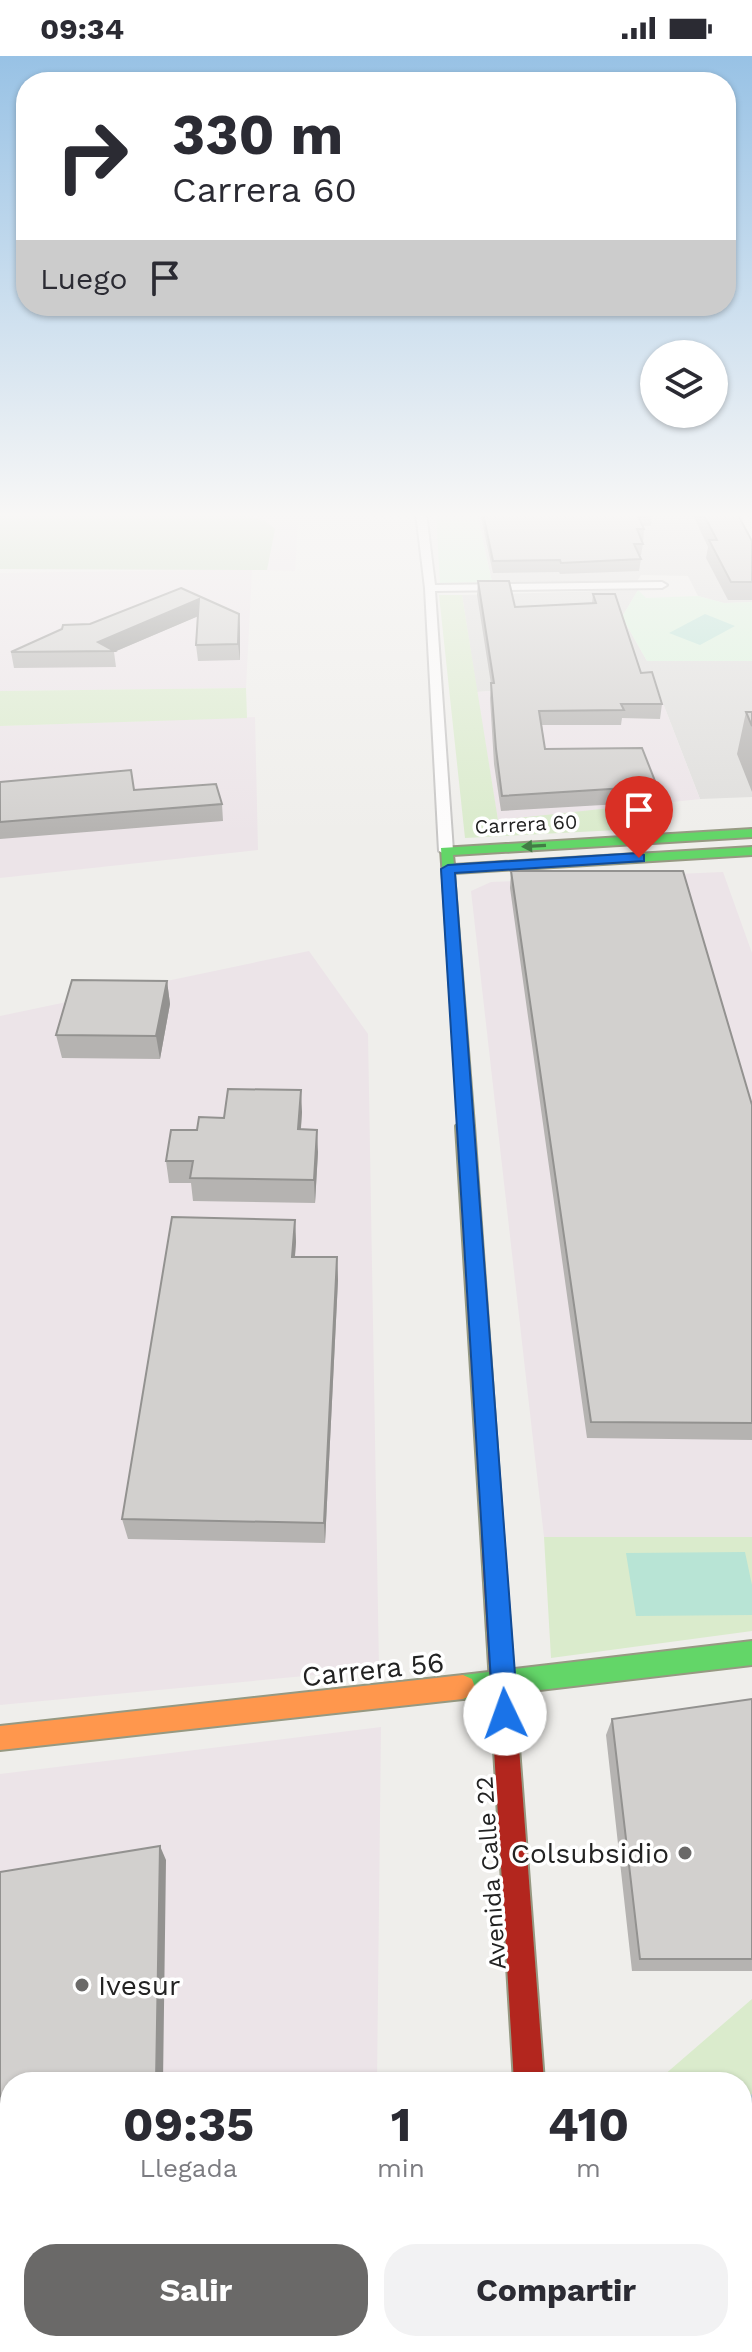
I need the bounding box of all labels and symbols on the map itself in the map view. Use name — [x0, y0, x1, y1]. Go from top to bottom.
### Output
pin — [605, 776, 673, 858]
street label: Carrera 60 — [474, 809, 578, 839]
one-way arrow — [521, 840, 546, 853]
street label: Carrera 56 — [300, 1646, 446, 1693]
position arrow — [463, 1672, 547, 1756]
street label: Avenida Calle 22 — [470, 1775, 512, 1971]
place label: Colsubsidio — [511, 1837, 669, 1870]
marker: Colsubsidio — [676, 1844, 694, 1862]
place label: Ivesur — [98, 1969, 180, 2002]
marker: Ivesur — [73, 1976, 91, 1994]

